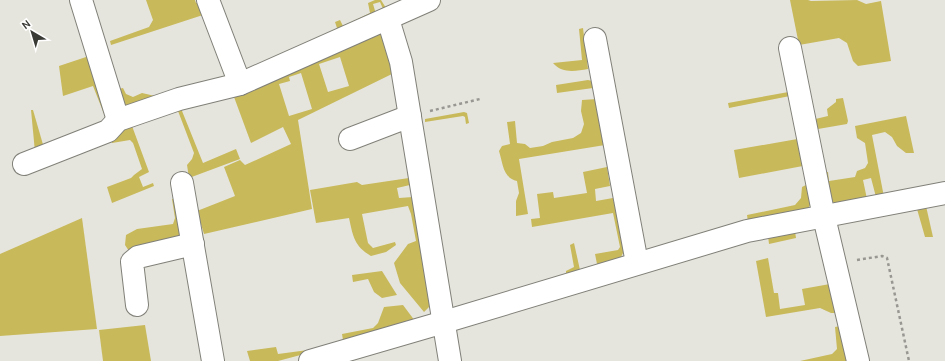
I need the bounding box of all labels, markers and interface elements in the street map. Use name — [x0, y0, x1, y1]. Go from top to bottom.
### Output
north arrow — [12, 12, 52, 52]
text: N — [19, 17, 33, 32]

